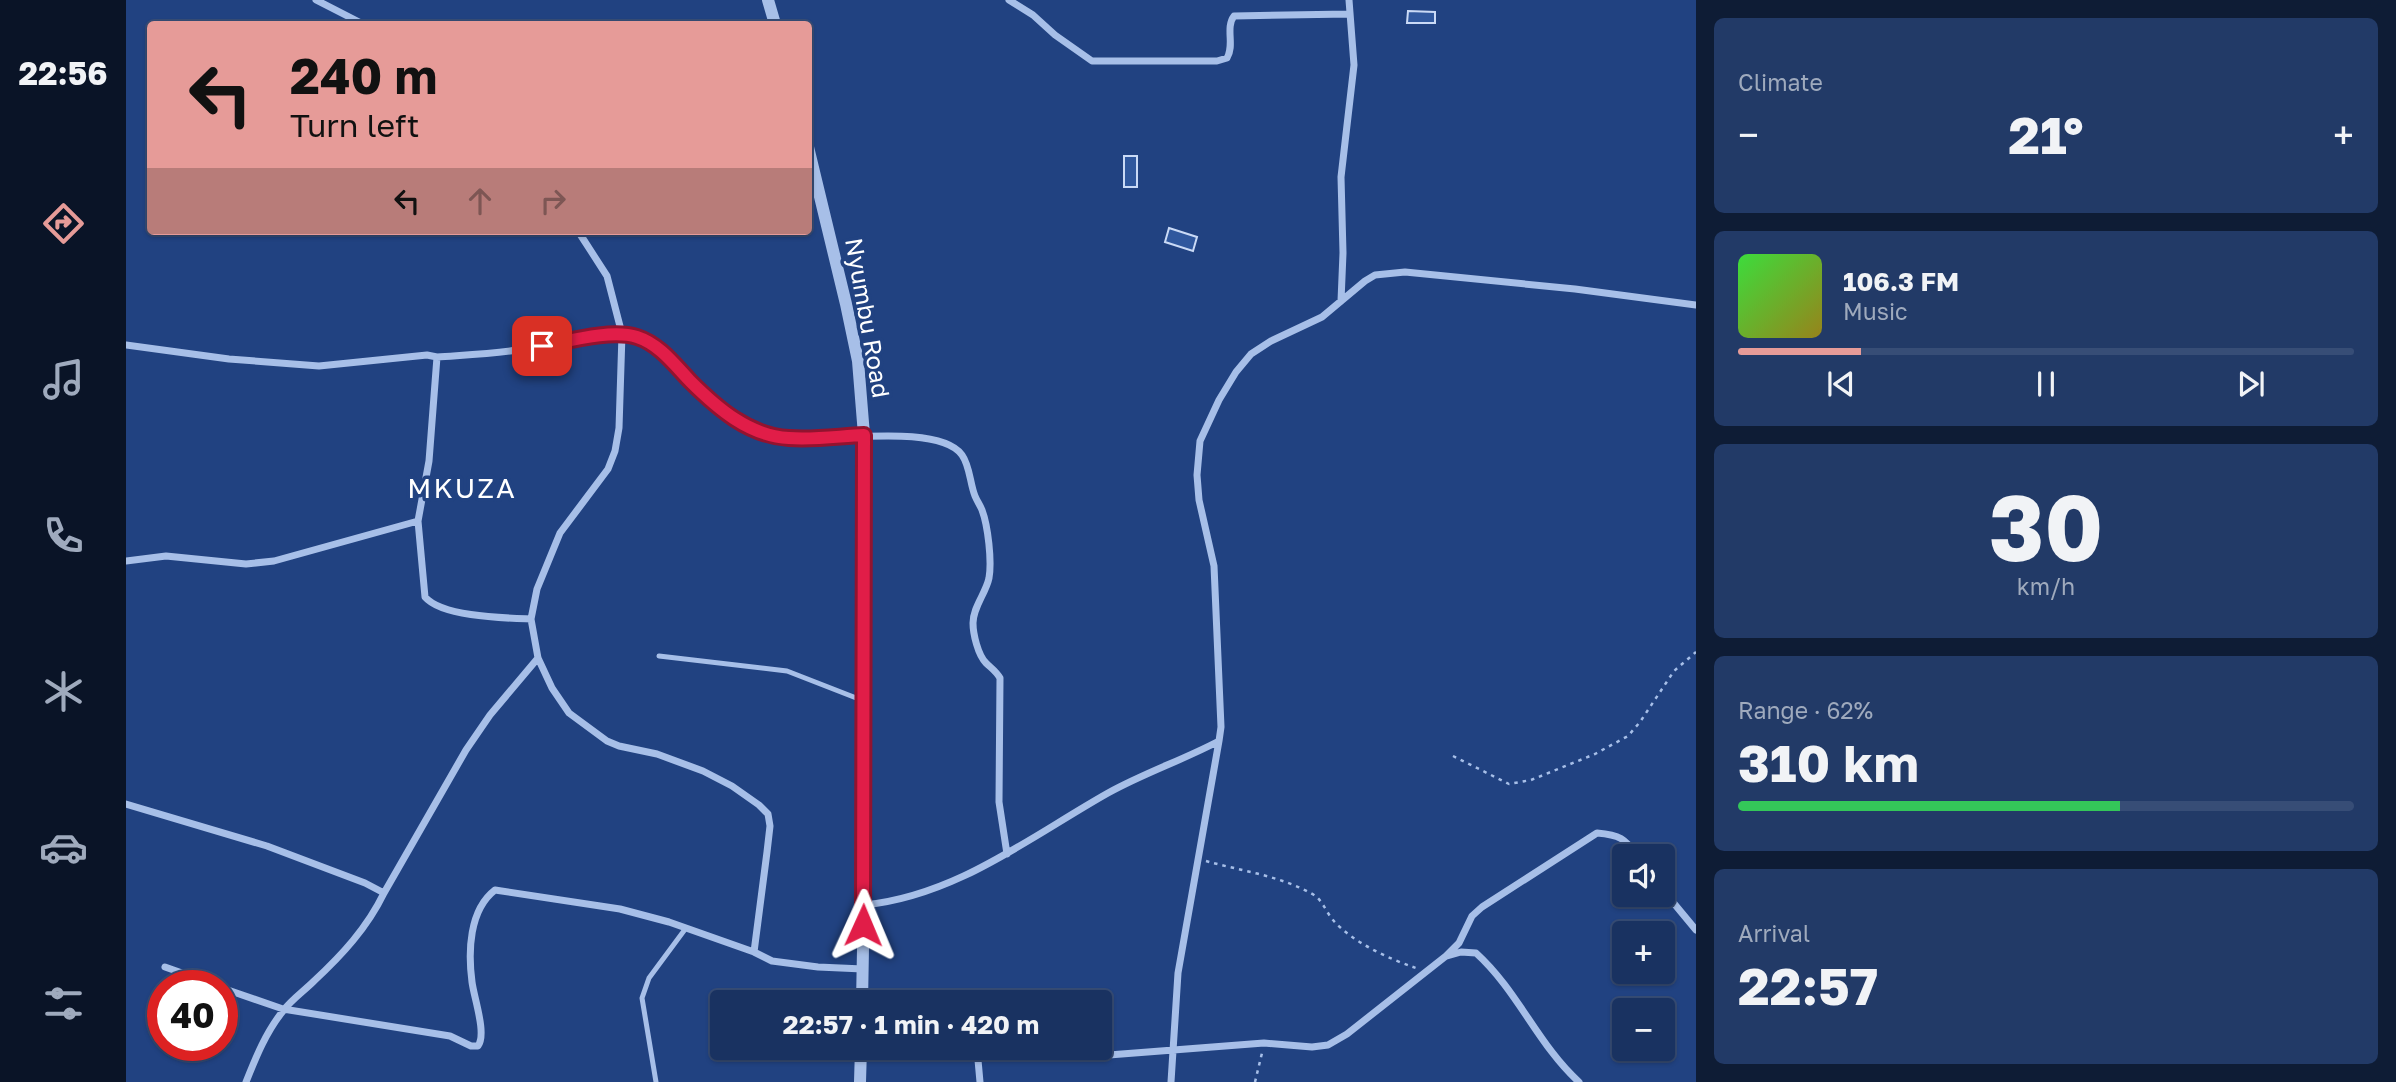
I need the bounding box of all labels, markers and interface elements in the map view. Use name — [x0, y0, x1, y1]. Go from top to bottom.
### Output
text: 240 m — [290, 46, 438, 105]
icon: left — [175, 49, 266, 140]
text: 22:56 — [18, 54, 108, 92]
text: Climate — [1738, 68, 1823, 96]
text: 21° — [2008, 103, 2084, 165]
text: Turn left — [290, 106, 419, 144]
text: − — [1738, 112, 1759, 157]
text: + — [2333, 112, 2354, 157]
icon: left — [388, 182, 426, 220]
icon: ahead — [461, 182, 499, 220]
icon: right — [534, 182, 572, 220]
icon: directions — [39, 199, 88, 248]
street label: Nyumbu Road — [840, 236, 897, 400]
text: 106.3 FM — [1843, 266, 1959, 297]
text: Music — [1843, 297, 1908, 325]
pin — [512, 316, 572, 376]
icon: arrive — [523, 327, 561, 365]
icon: music — [39, 355, 88, 404]
icon: previous — [1822, 365, 1860, 403]
icon: pause — [2027, 365, 2065, 403]
icon: next — [2232, 365, 2270, 403]
district label: MKUZA — [407, 471, 517, 504]
text: 30 — [1989, 472, 2103, 581]
icon: phone — [39, 511, 88, 560]
text: km/h — [2017, 572, 2075, 600]
icon: climate — [39, 667, 88, 716]
text: Range · 62% — [1738, 696, 1873, 724]
text: 310 km — [1738, 731, 1919, 793]
icon: car — [39, 823, 88, 872]
map controls — [1612, 844, 1675, 1061]
button: sound — [1612, 844, 1675, 907]
position arrow — [826, 888, 900, 962]
text: Arrival — [1738, 919, 1810, 947]
button: + — [1612, 921, 1675, 984]
text: 22:57 — [1738, 954, 1878, 1016]
speed limit sign: 40 — [147, 970, 238, 1061]
icon: filters — [39, 979, 88, 1028]
button: − — [1612, 998, 1675, 1061]
text: 22:57 · 1 min · 420 m — [783, 1009, 1039, 1040]

